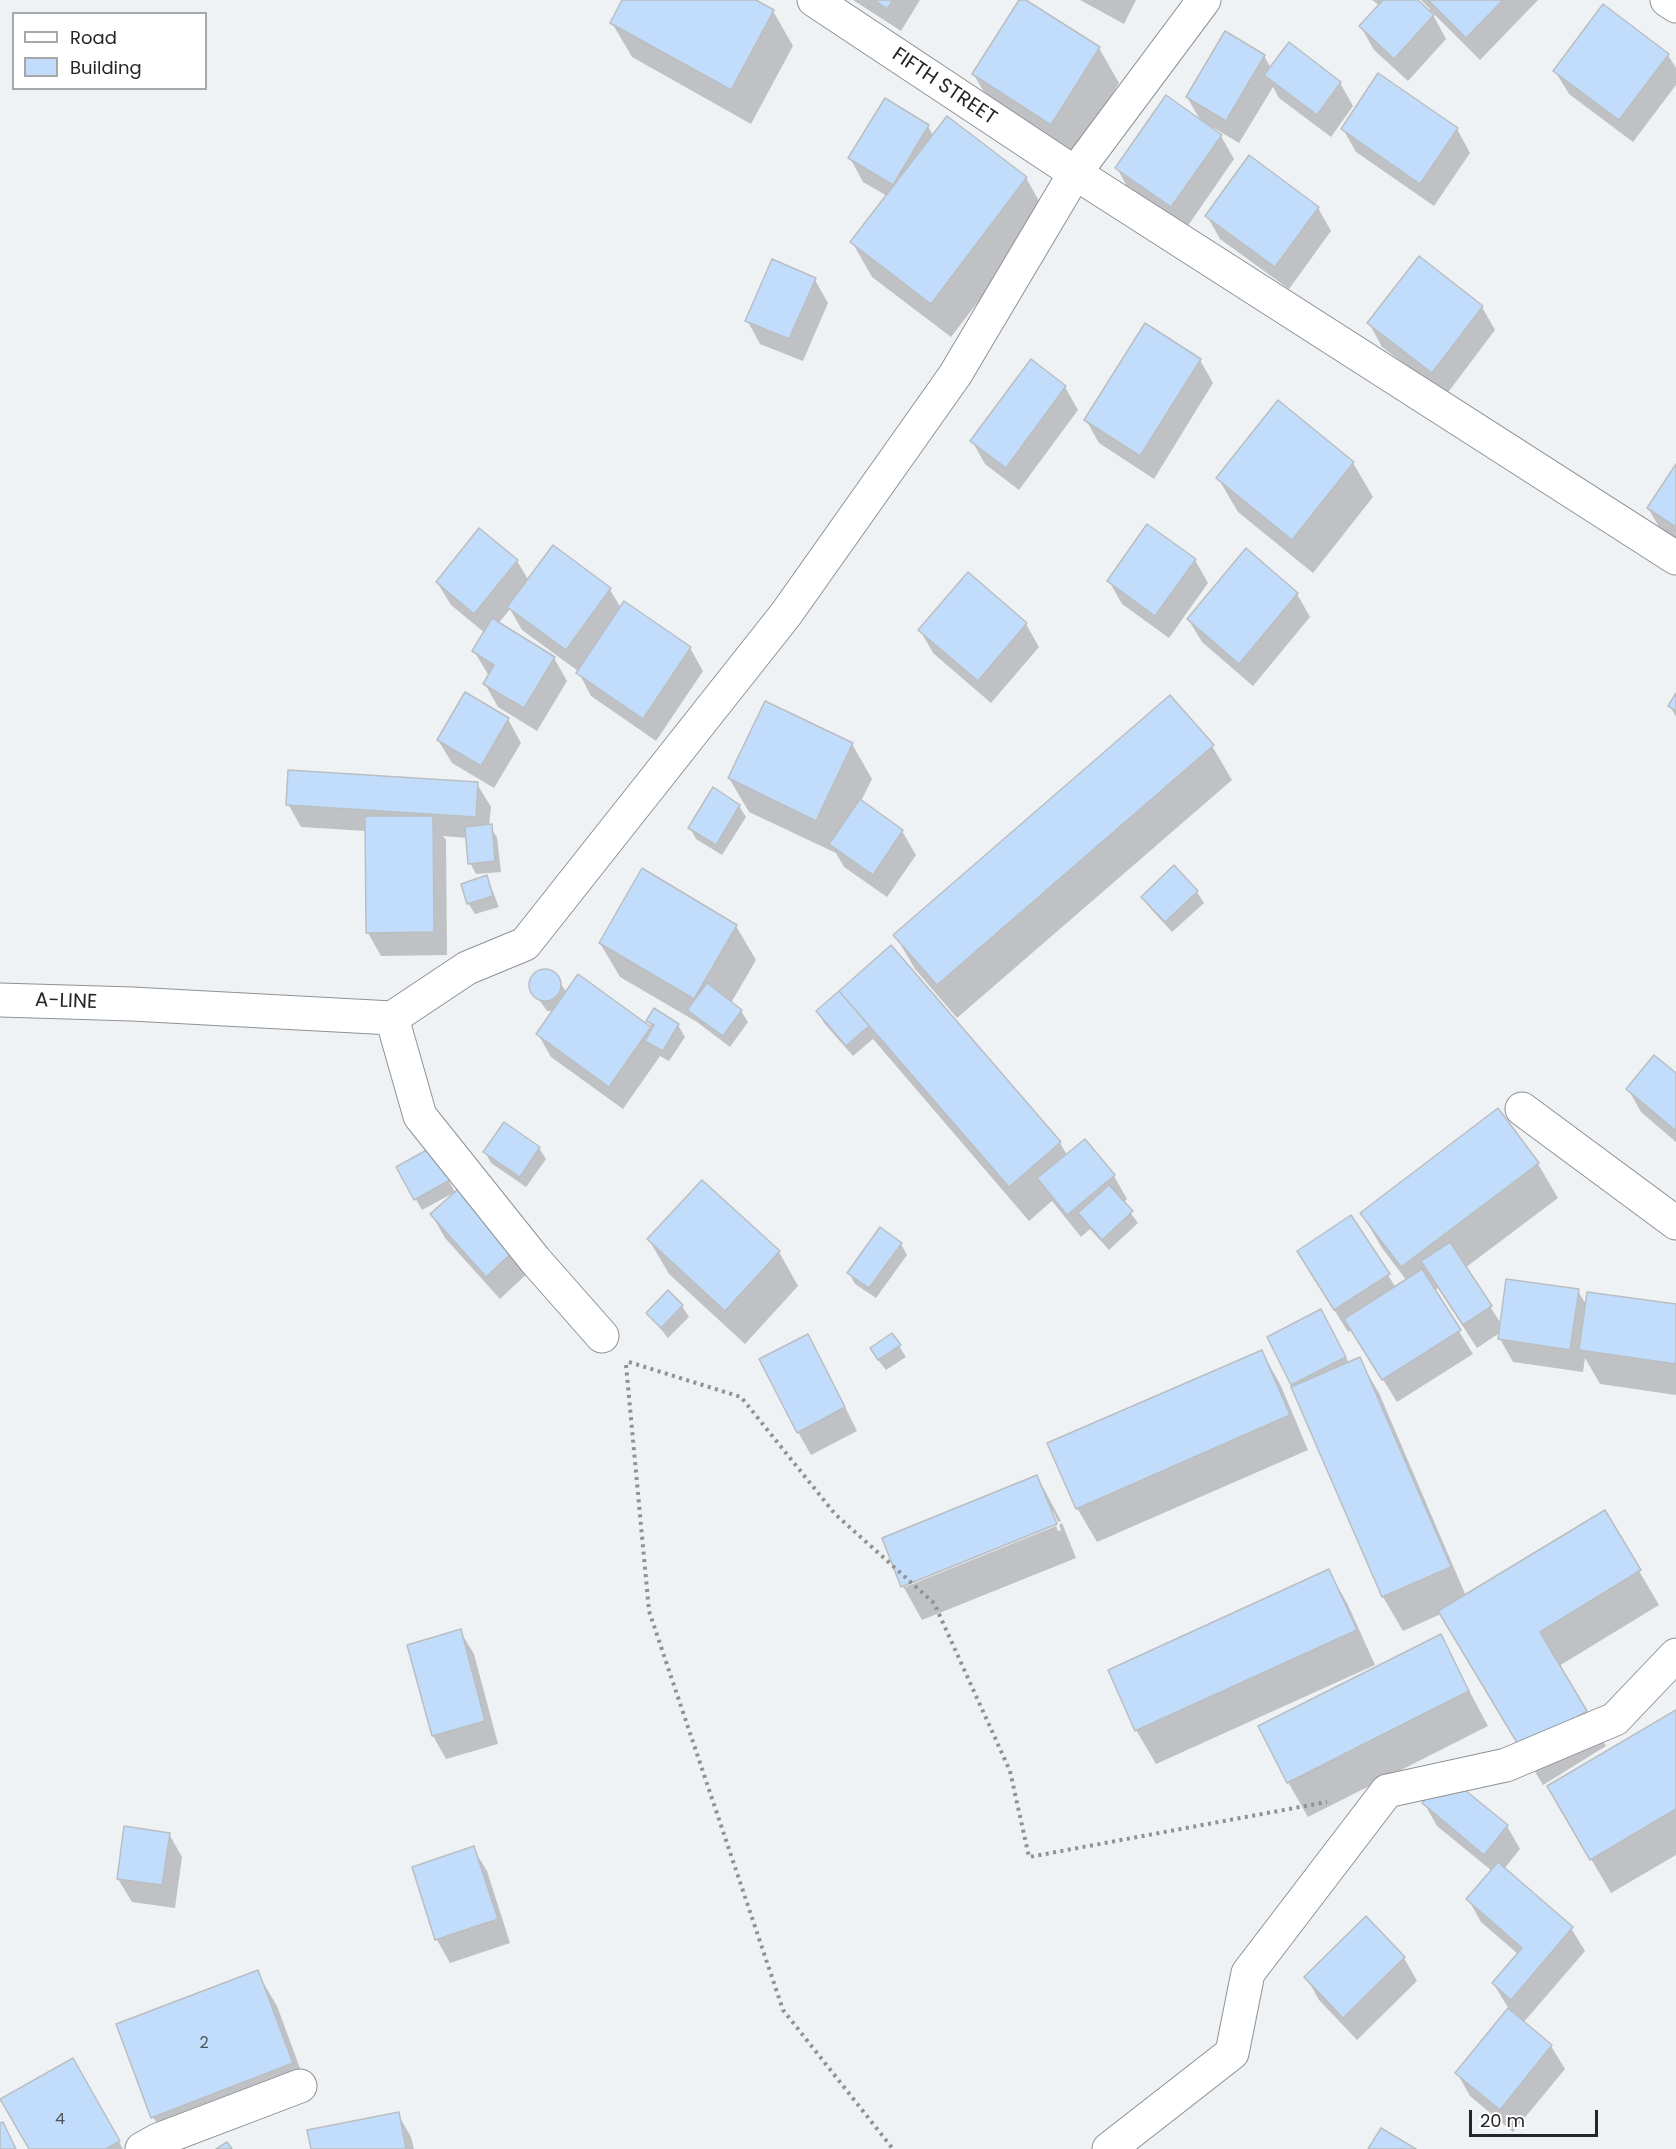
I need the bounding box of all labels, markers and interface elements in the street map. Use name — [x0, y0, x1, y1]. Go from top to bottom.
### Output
legend — [12, 12, 207, 90]
text: Road — [70, 25, 117, 50]
street label: FIFTH STREET — [887, 43, 1001, 131]
text: Building — [70, 55, 142, 80]
street label: A-LINE — [34, 989, 98, 1015]
house number: 2 — [199, 2034, 209, 2054]
scale bar — [1472, 2098, 1601, 2136]
text: 20 m — [1480, 2108, 1525, 2133]
house number: 4 — [55, 2110, 65, 2130]

